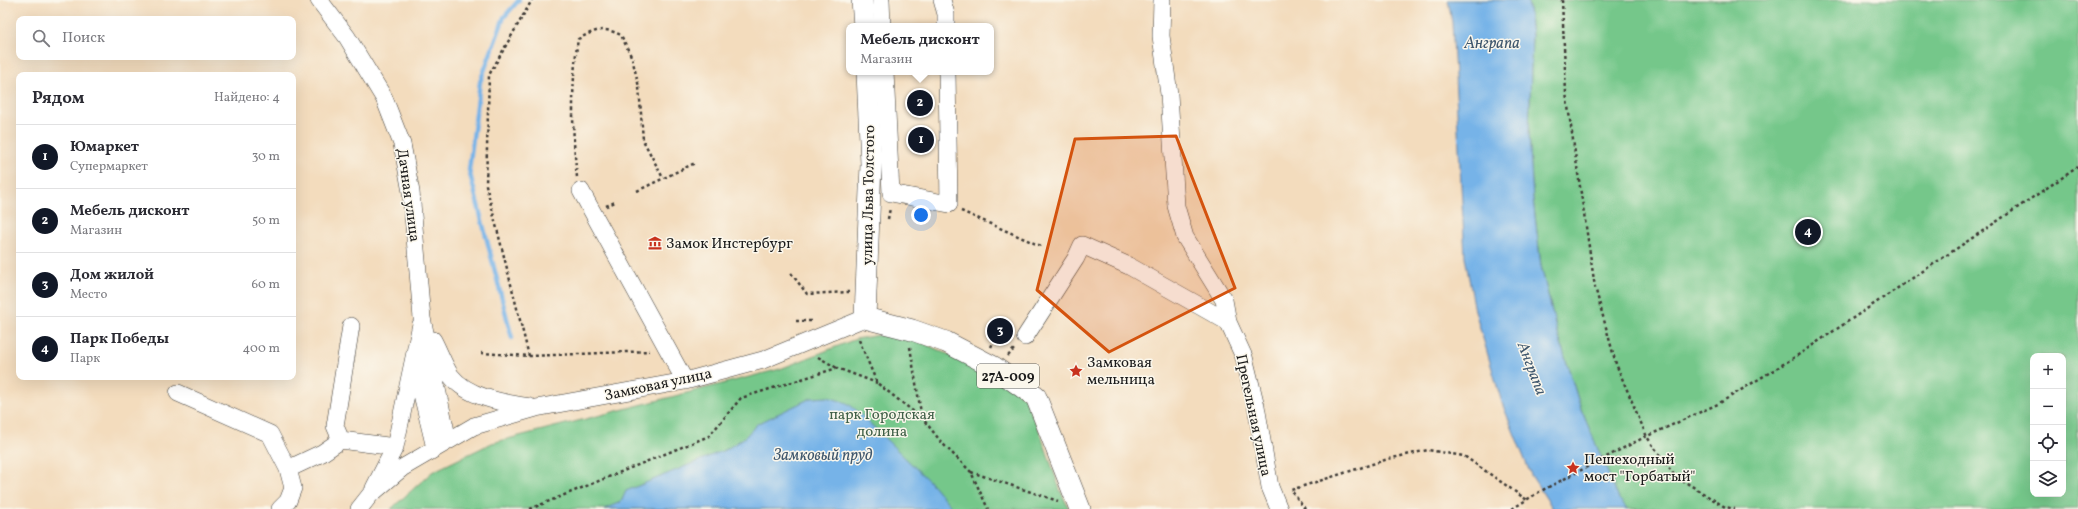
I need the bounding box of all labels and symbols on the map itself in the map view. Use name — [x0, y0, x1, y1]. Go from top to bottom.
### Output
water label: Анграпа — [1463, 33, 1520, 55]
pin: 2 — [907, 88, 933, 118]
street label: улица Льва Толстого — [858, 125, 881, 265]
pin: 1 — [908, 125, 934, 155]
street label: Дачная улица — [391, 147, 424, 243]
your location — [911, 205, 931, 225]
pin: 4 — [1795, 217, 1821, 247]
place label: Замок Инстербург — [666, 234, 793, 255]
museum icon: Замок Инстербург — [647, 235, 663, 251]
pin: 3 — [987, 316, 1013, 346]
water label: Анграпа — [1511, 338, 1552, 399]
street label: Прегельная улица — [1229, 352, 1276, 478]
place label: Замковая мельница — [1087, 353, 1155, 391]
place icon: Замковая мельница — [1068, 363, 1084, 379]
street label: Замковая улица — [603, 364, 714, 407]
road number: 27А-009 — [977, 364, 1039, 388]
park label: парк Городская долина — [829, 405, 935, 443]
water label: Замковый пруд — [773, 445, 873, 467]
place label: Пешеходный мост "Горбатый" — [1584, 450, 1695, 488]
place icon: Пешеходный мост "Горбатый" — [1565, 460, 1581, 476]

